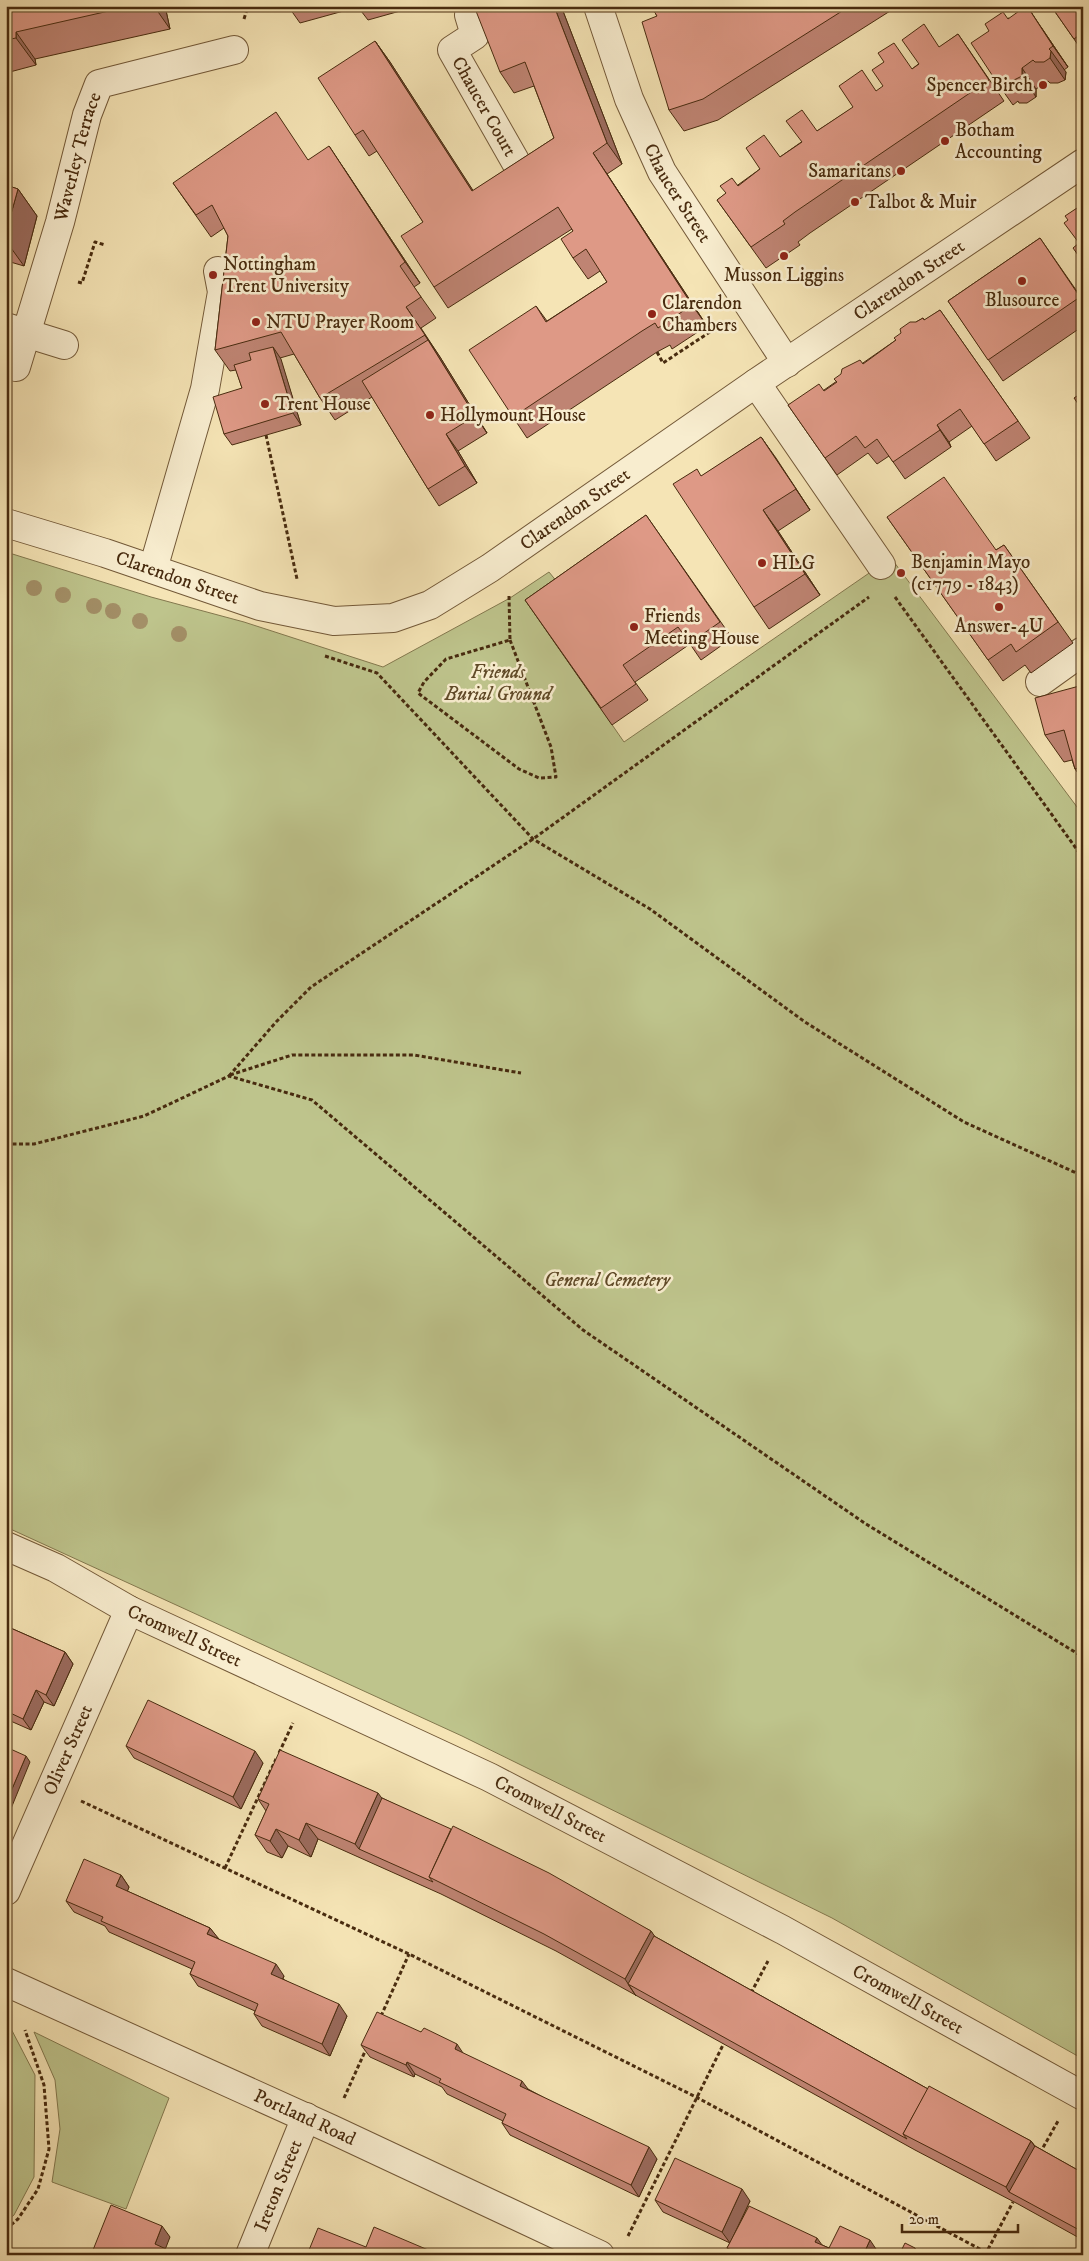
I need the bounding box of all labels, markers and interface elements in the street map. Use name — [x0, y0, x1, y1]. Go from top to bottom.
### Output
street label: Chaucer Court — [447, 52, 522, 161]
place label: Spencer Birch — [927, 74, 1033, 97]
marker: Spencer Birch — [1037, 79, 1049, 91]
street label: Waverley Terrace — [49, 89, 106, 225]
place label: Botham Accounting — [955, 119, 1043, 164]
marker: Botham Accounting — [939, 135, 951, 147]
street label: Chaucer Street — [639, 140, 716, 247]
place label: Samaritans — [808, 160, 891, 183]
marker: Samaritans — [895, 165, 907, 177]
place label: Talbot & Muir — [865, 191, 977, 214]
marker: Talbot & Muir — [849, 196, 861, 208]
street label: Clarendon Street — [849, 234, 969, 326]
marker: Musson Liggins — [778, 250, 790, 262]
place label: Nottingham Trent University — [223, 253, 350, 298]
place label: Musson Liggins — [724, 264, 844, 287]
marker: Nottingham Trent University — [207, 269, 219, 281]
marker: Blusource — [1016, 275, 1028, 287]
place label: Blusource — [985, 289, 1059, 312]
place label: Clarendon Chambers — [662, 292, 742, 337]
marker: Clarendon Chambers — [646, 308, 658, 320]
place label: NTU Prayer Room — [266, 311, 414, 334]
marker: NTU Prayer Room — [250, 316, 262, 328]
place label: Trent House — [275, 393, 371, 416]
marker: Trent House — [259, 398, 271, 410]
place label: Hollymount House — [440, 404, 586, 427]
marker: Hollymount House — [424, 409, 436, 421]
street label: Clarendon Street — [515, 463, 634, 555]
street label: Clarendon Street — [113, 546, 242, 610]
place label: Benjamin Mayo (c1779 - 1843) — [911, 551, 1030, 596]
place label: HLG — [772, 552, 815, 575]
marker: HLG — [756, 557, 768, 569]
marker: Benjamin Mayo (c1779 - 1843) — [895, 567, 907, 579]
marker: Answer-4U — [993, 601, 1005, 613]
place label: Friends Meeting House — [644, 605, 759, 650]
place label: Answer-4U — [955, 615, 1044, 638]
marker: Friends Meeting House — [628, 621, 640, 633]
park label: Friends Burial Ground — [444, 661, 554, 706]
park label: General Cemetery — [544, 1269, 671, 1292]
street label: Cromwell Street — [124, 1599, 245, 1672]
street label: Oliver Street — [38, 1701, 98, 1799]
street label: Cromwell Street — [490, 1770, 611, 1848]
street label: Cromwell Street — [848, 1959, 968, 2039]
street label: Portland Road — [250, 2084, 360, 2151]
street label: Ireton Street — [249, 2136, 307, 2235]
scale bar — [902, 2201, 1018, 2233]
text: 20 m — [909, 2210, 939, 2229]

